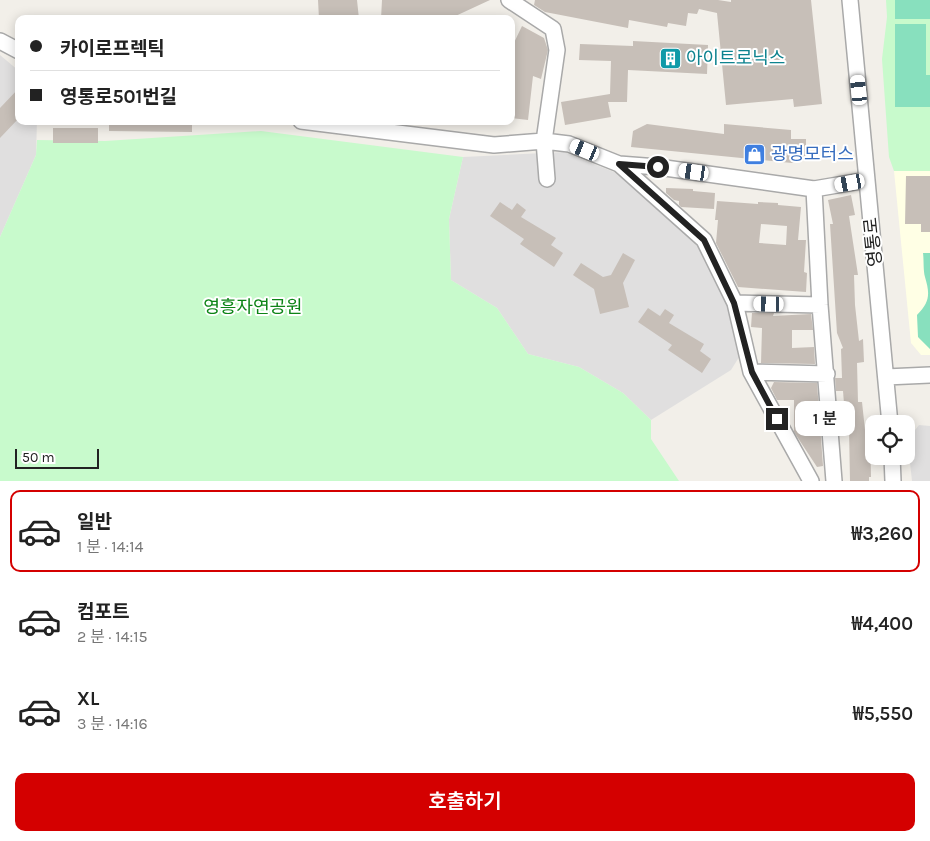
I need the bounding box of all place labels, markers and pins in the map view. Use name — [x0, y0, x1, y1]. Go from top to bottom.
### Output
building icon: 아이트로닉스 — [658, 46, 682, 70]
place label: 아이트로닉스 — [686, 47, 785, 69]
shop icon: 광명모터스 — [743, 142, 767, 166]
place label: 광명모터스 — [771, 143, 854, 165]

